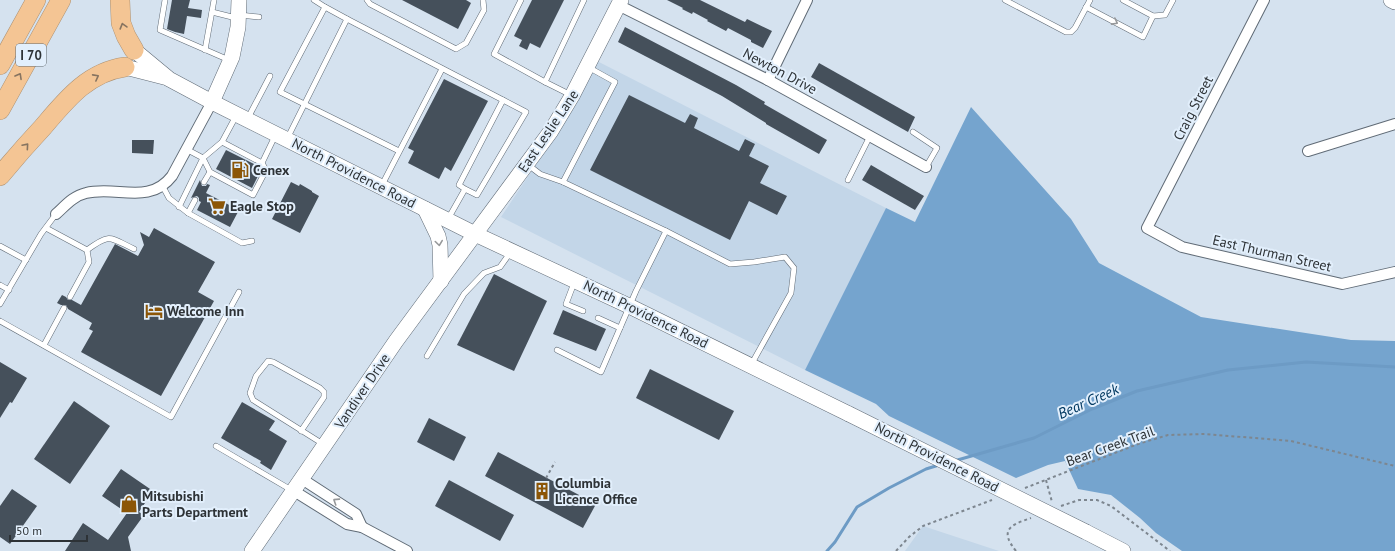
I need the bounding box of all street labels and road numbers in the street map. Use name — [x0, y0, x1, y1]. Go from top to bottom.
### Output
road number: I 70 — [16, 44, 46, 66]
street label: Newton Drive — [740, 44, 820, 98]
street label: Craig Street — [1169, 72, 1217, 143]
street label: East Leslie Lane — [514, 86, 582, 176]
street label: North Providence Road — [289, 134, 419, 212]
street label: East Thurman Street — [1211, 231, 1334, 276]
street label: North Providence Road — [581, 276, 711, 352]
street label: Vandiver Drive — [330, 350, 394, 433]
street label: North Providence Road — [872, 418, 1002, 496]
street label: Bear Creek Trail — [1063, 422, 1157, 470]

